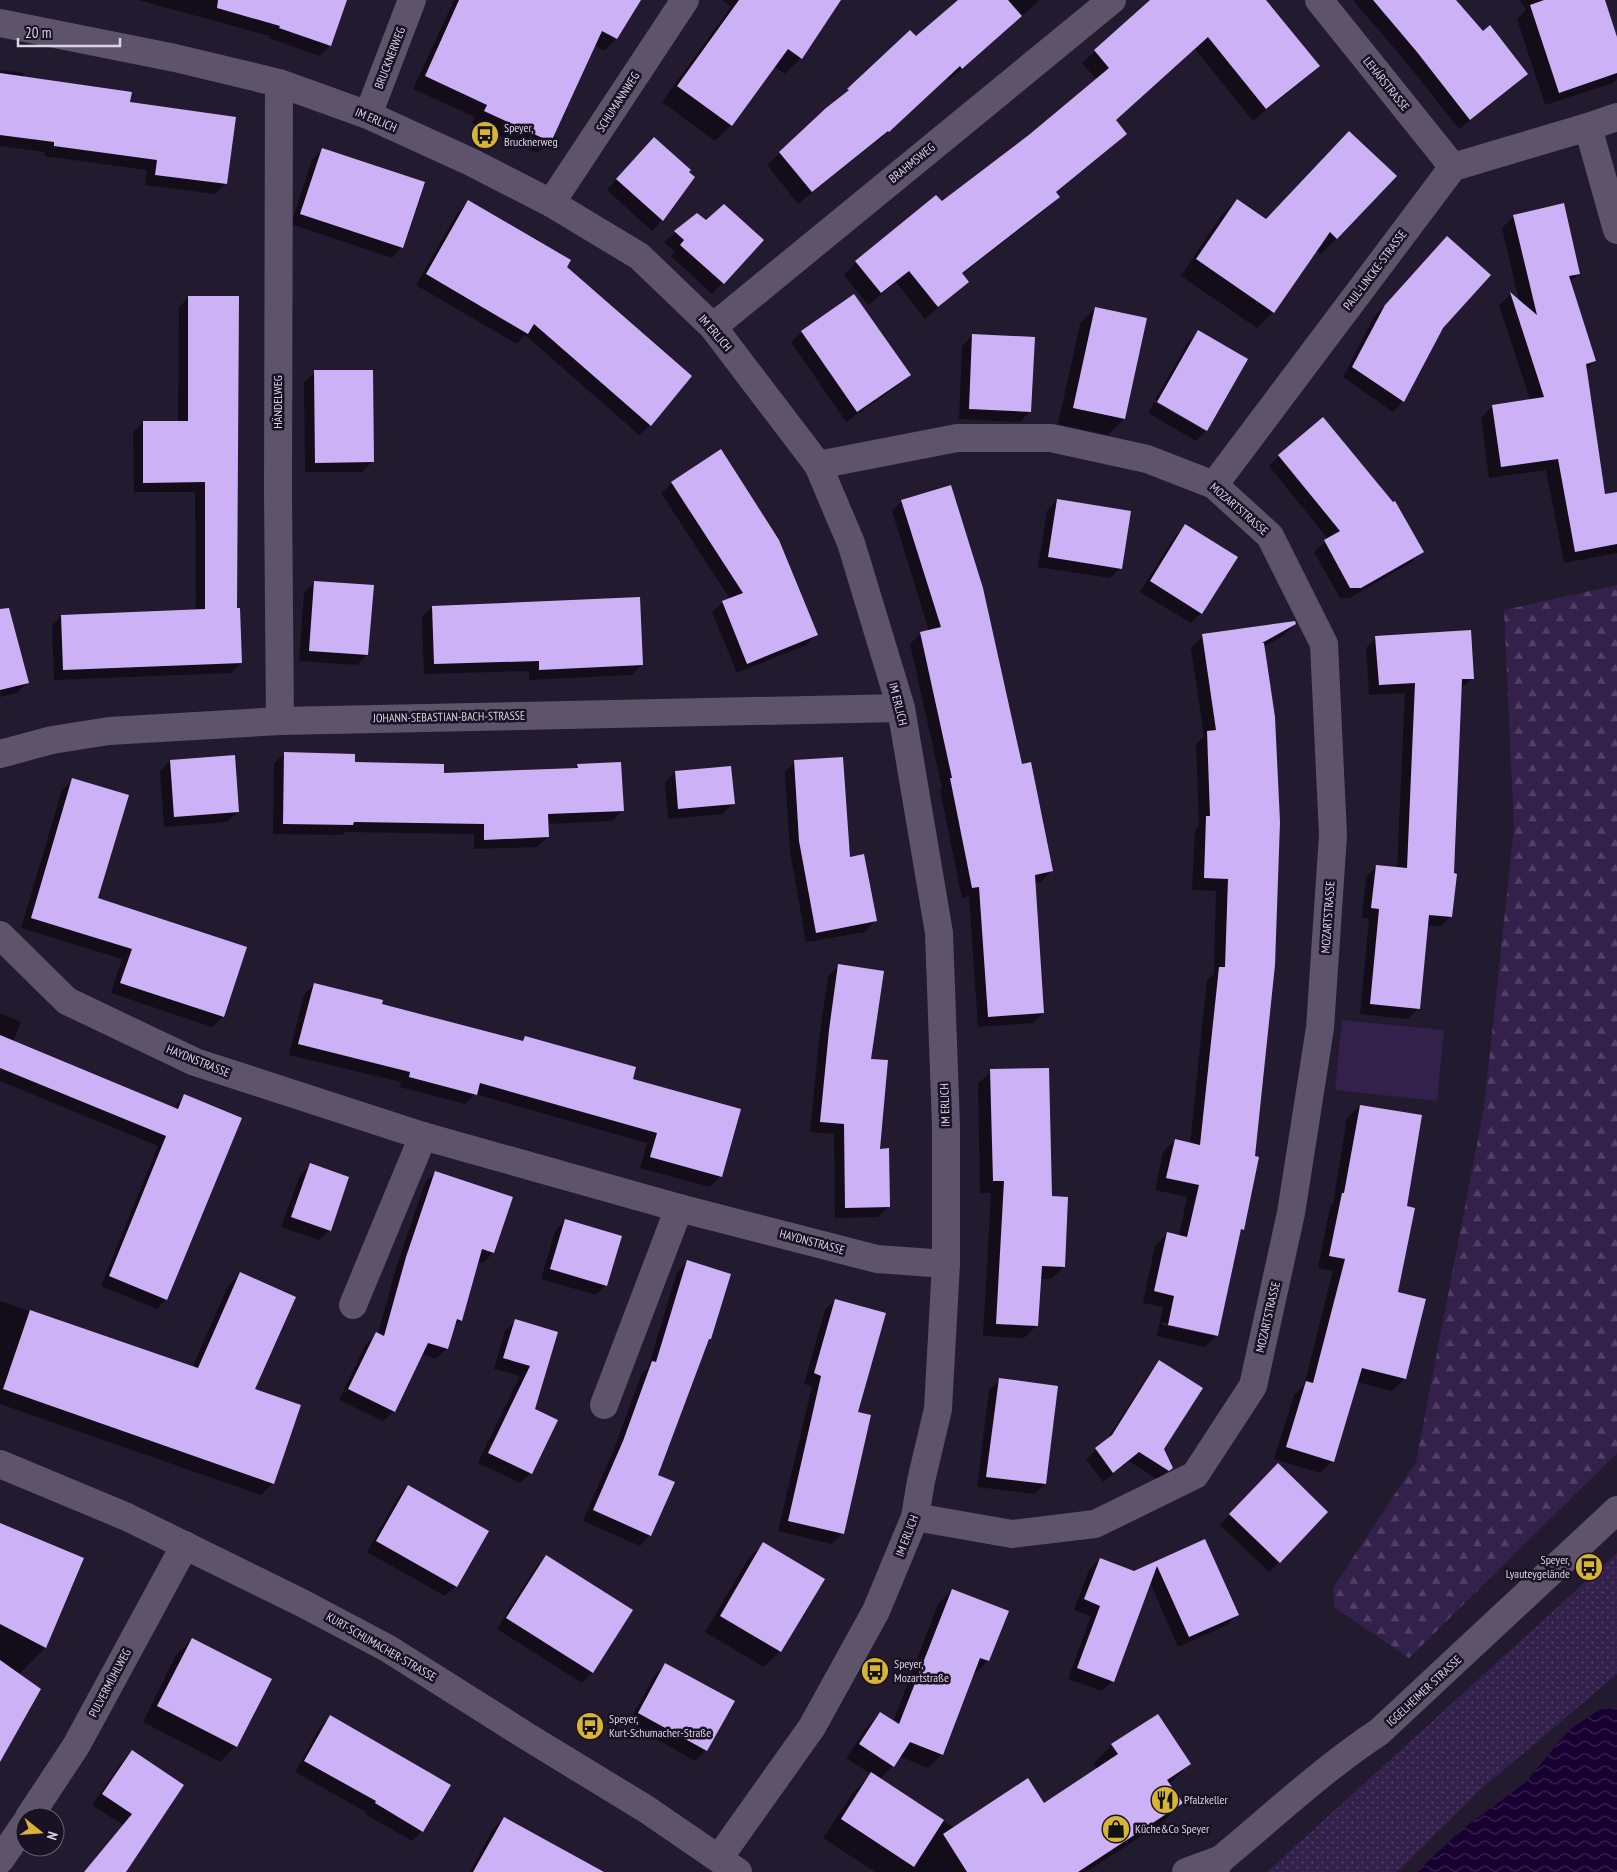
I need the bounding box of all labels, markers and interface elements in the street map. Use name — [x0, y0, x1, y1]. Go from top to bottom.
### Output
scale bar — [18, 15, 120, 47]
text: 20 m — [25, 23, 51, 42]
street label: BRUCKNERWEG — [371, 25, 408, 91]
street label: LEHÁRSTRASSE — [1360, 54, 1413, 114]
street label: SCHUMANNWEG — [593, 69, 643, 135]
street label: IM ERLICH — [353, 104, 399, 135]
bus stop icon: Speyer, Brucknerweg — [470, 120, 500, 150]
place label: Speyer, Brucknerweg — [504, 120, 558, 149]
street label: BRAHMSWEG — [886, 139, 938, 186]
street label: PAUL-LINCKE-STRASSE — [1340, 227, 1409, 312]
street label: IM ERLICH — [695, 311, 735, 354]
street label: HÄNDELWEG — [270, 375, 285, 429]
street label: MOZARTSTRASSE — [1207, 479, 1272, 538]
street label: IM ERLICH — [886, 681, 911, 727]
street label: JOHANN-SEBASTIAN-BACH-STRASSE — [372, 708, 525, 725]
street label: MOZARTSTRASSE — [1317, 880, 1338, 954]
street label: HAYDNSTRASSE — [164, 1041, 232, 1080]
street label: IM ERLICH — [936, 1083, 953, 1127]
street label: HAYDNSTRASSE — [778, 1226, 846, 1257]
street label: MOZARTSTRASSE — [1252, 1280, 1283, 1354]
street label: IM ERLICH — [892, 1513, 921, 1559]
place label: Speyer, Lyauteygelände — [1506, 1552, 1570, 1581]
bus stop icon: Speyer, Lyauteygelände — [1574, 1552, 1604, 1582]
street label: KURT-SCHUMACHER-STRASSE — [324, 1609, 439, 1684]
street label: PULVERMÜHLWEG — [85, 1646, 134, 1720]
street label: IGGELHEIMER STRASSE — [1383, 1652, 1464, 1729]
bus stop icon: Speyer, Mozartstraße — [860, 1656, 890, 1686]
place label: Speyer, Mozartstraße — [894, 1656, 949, 1685]
bus stop icon: Speyer, Kurt-Schumacher-Straße — [575, 1711, 605, 1741]
place label: Speyer, Kurt-Schumacher-Straße — [609, 1711, 711, 1740]
restaurant icon: Pfalzkeller — [1150, 1785, 1180, 1815]
place label: Pfalzkeller — [1184, 1792, 1228, 1807]
north arrow — [15, 1807, 65, 1857]
shop icon: Küche&Co Speyer — [1101, 1814, 1131, 1844]
place label: Küche&Co Speyer — [1135, 1821, 1210, 1836]
text: N — [43, 1830, 62, 1842]

